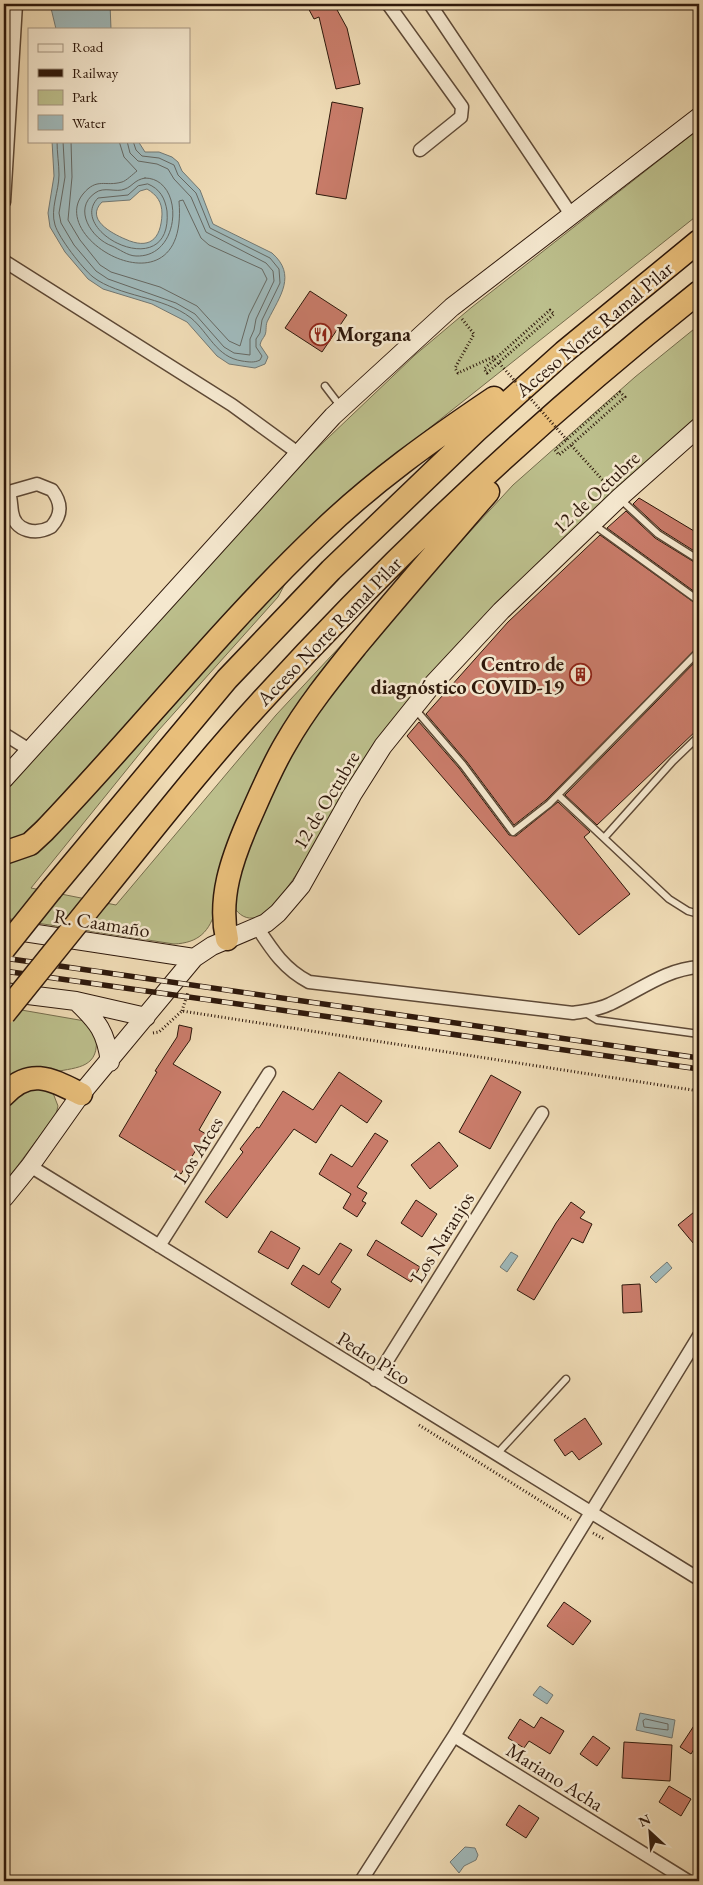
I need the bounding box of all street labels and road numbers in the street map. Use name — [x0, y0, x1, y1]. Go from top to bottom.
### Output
street label: Acceso Norte Ramal Pilar — [509, 255, 678, 403]
street label: 12 de Octubre — [547, 445, 645, 539]
street label: Acceso Norte Ramal Pilar — [250, 551, 407, 712]
street label: 12 de Octubre — [286, 746, 366, 854]
street label: R. Caamaño — [52, 903, 152, 943]
street label: Los Arces — [167, 1111, 229, 1189]
street label: Los Naranjos — [404, 1187, 480, 1287]
street label: Pedro Pico — [332, 1325, 416, 1391]
street label: Mariano Acha — [502, 1737, 608, 1817]

